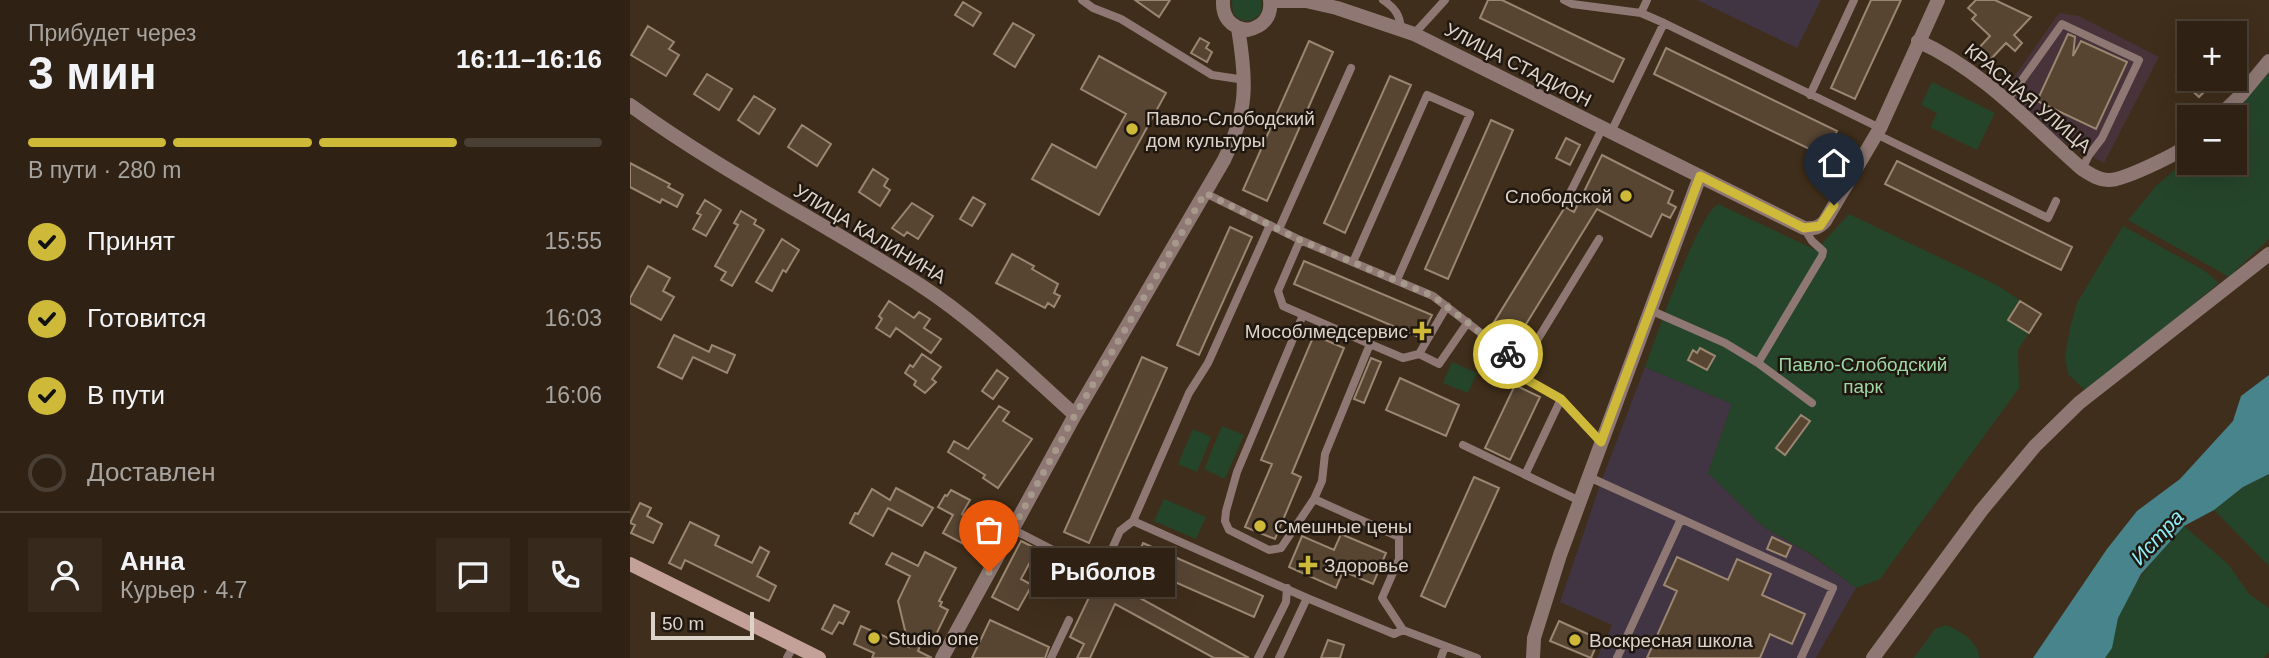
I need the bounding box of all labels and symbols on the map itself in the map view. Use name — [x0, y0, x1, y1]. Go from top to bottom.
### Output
street label: УЛИЦА СТАДИОН — [1441, 19, 1595, 111]
street label: КРАСНАЯ УЛИЦА — [1961, 39, 2096, 157]
place label: Павло-Слободский дом культуры — [1146, 108, 1315, 151]
marker: Павло-Слободский дом культуры — [1124, 121, 1140, 137]
pin — [1804, 133, 1864, 205]
street label: УЛИЦА КАЛИНИНА — [790, 180, 950, 288]
place label: Слободской — [1505, 186, 1612, 207]
marker: Слободской — [1618, 188, 1634, 204]
courier — [1473, 319, 1543, 389]
place label: Мособлмедсервис — [1245, 321, 1408, 342]
marker: Мособлмедсервис — [1414, 323, 1430, 339]
park label: Павло-Слободский парк — [1779, 354, 1947, 397]
pin — [959, 500, 1019, 572]
water label: Истра — [2126, 505, 2188, 569]
place label: Смешные цены — [1274, 516, 1412, 537]
marker: Смешные цены — [1252, 518, 1268, 534]
callout: Рыболов — [1031, 548, 1174, 596]
marker: Здоровье — [1298, 555, 1318, 575]
place label: Здоровье — [1324, 555, 1409, 576]
scale bar — [651, 609, 754, 641]
place label: Studio one — [888, 628, 979, 649]
marker: Studio one — [866, 630, 882, 646]
place label: Воскресная школа — [1589, 630, 1753, 651]
marker: Воскресная школа — [1567, 632, 1583, 648]

